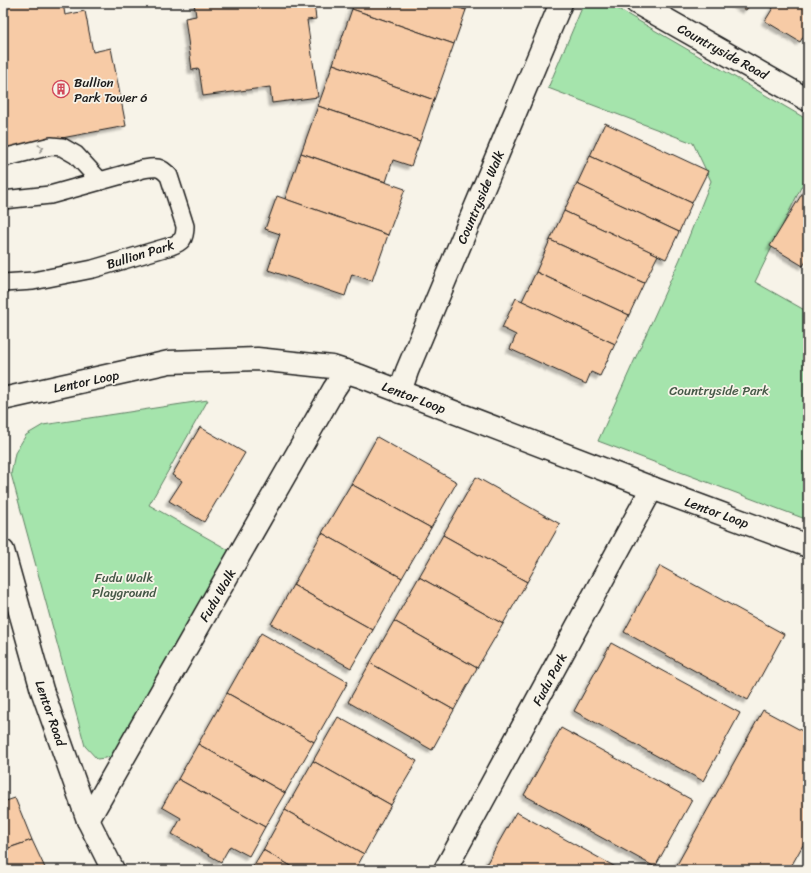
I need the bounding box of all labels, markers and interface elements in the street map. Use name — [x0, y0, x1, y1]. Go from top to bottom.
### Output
street label: Countryside Road — [673, 17, 773, 86]
place label: Bullion Park Tower 6 — [74, 71, 148, 109]
building icon: Bullion Park Tower 6 — [51, 79, 71, 99]
one-way arrow — [38, 145, 44, 153]
street label: Countryside Walk — [450, 147, 511, 248]
street label: Bullion Park — [103, 233, 177, 276]
street label: Lentor Loop — [51, 363, 121, 400]
street label: Lentor Loop — [379, 375, 449, 420]
park label: Countryside Park — [669, 379, 769, 402]
street label: Lentor Loop — [682, 490, 752, 535]
street label: Fudu Walk — [193, 564, 242, 626]
park label: Fudu Walk Playground — [92, 566, 157, 604]
street label: Fudu Park — [526, 648, 573, 710]
street label: Lentor Road — [29, 677, 73, 750]

